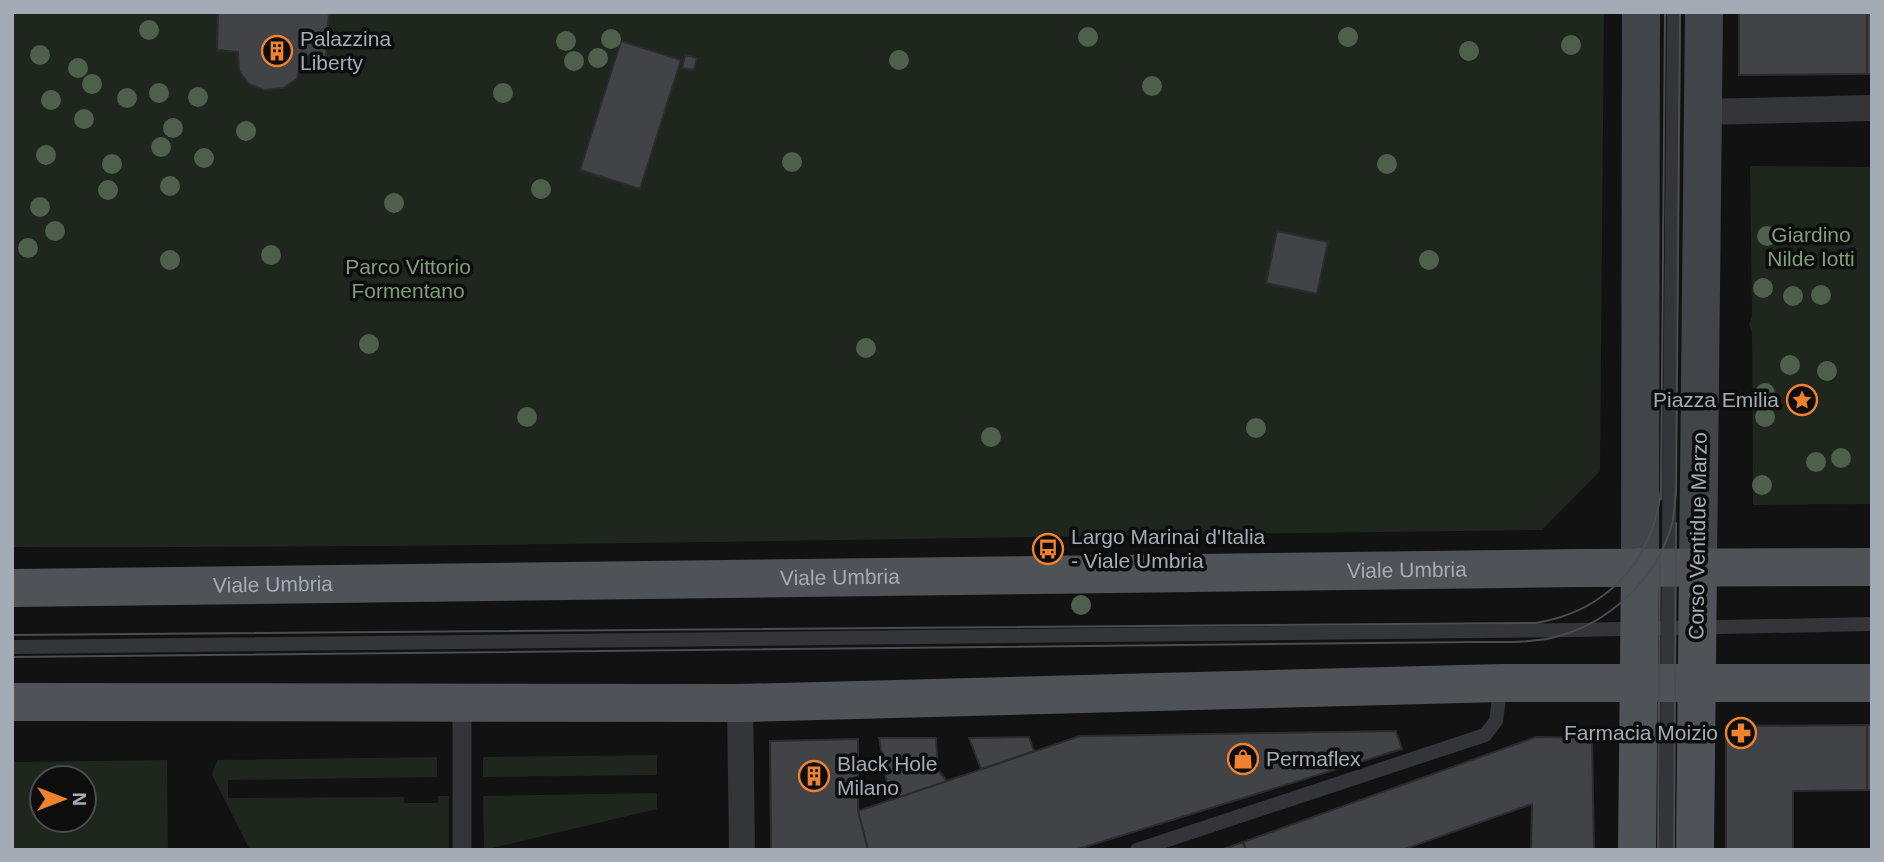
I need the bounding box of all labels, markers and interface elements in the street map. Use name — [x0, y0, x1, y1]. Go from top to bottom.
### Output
place label: Palazzina Liberty — [300, 27, 391, 74]
building icon: Palazzina Liberty — [260, 34, 294, 68]
park label: Giardino Nilde Iotti — [1767, 223, 1855, 270]
park label: Parco Vittorio Formentano — [345, 255, 471, 302]
place icon: Piazza Emilia — [1785, 383, 1819, 417]
place label: Piazza Emilia — [1653, 388, 1779, 411]
street label: Corso Ventidue Marzo — [1684, 432, 1711, 640]
place label: Largo Marinai d'Italia - Viale Umbria — [1071, 525, 1266, 572]
bus stop icon: Largo Marinai d'Italia - Viale Umbria — [1031, 532, 1065, 566]
street label: Viale Umbria — [1347, 557, 1467, 582]
street label: Viale Umbria — [780, 565, 900, 589]
street label: Viale Umbria — [213, 572, 333, 596]
pharmacy icon: Farmacia Moizio — [1724, 716, 1758, 750]
place label: Farmacia Moizio — [1564, 721, 1718, 744]
shop icon: Permaflex — [1226, 742, 1260, 776]
place label: Permaflex — [1266, 747, 1361, 770]
place label: Black Hole Milano — [837, 752, 937, 799]
building icon: Black Hole Milano — [797, 759, 831, 793]
north arrow — [28, 764, 98, 834]
text: N — [69, 792, 90, 806]

